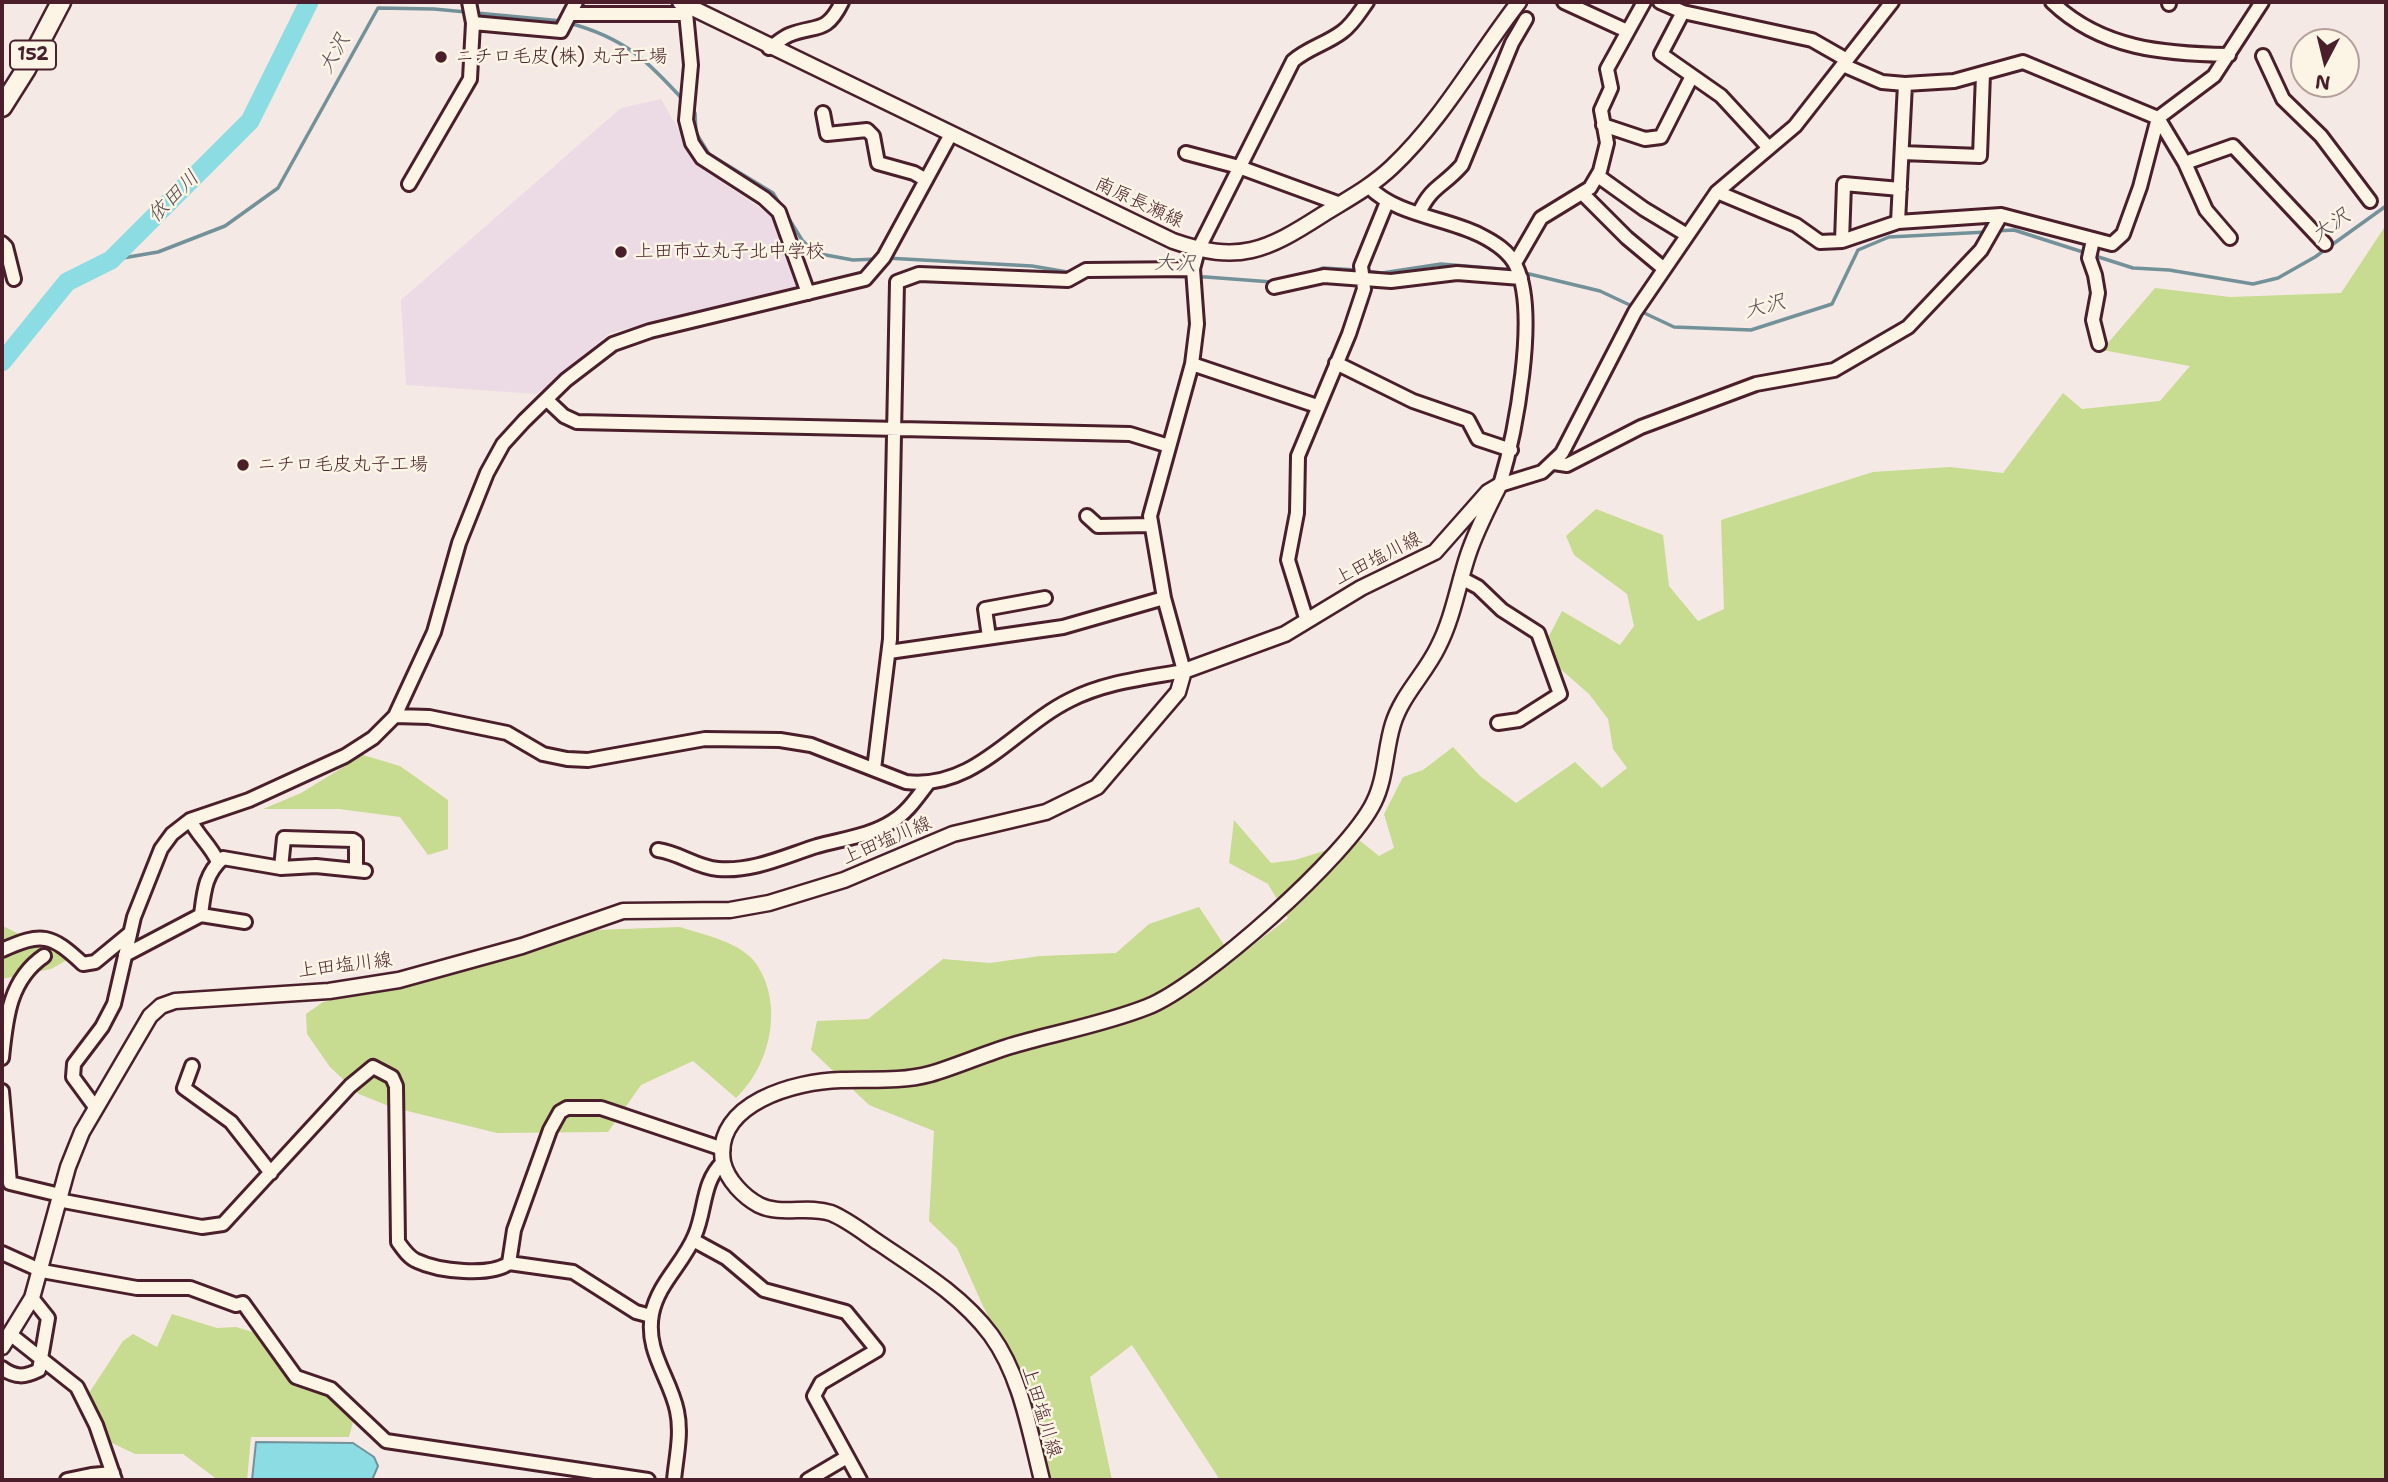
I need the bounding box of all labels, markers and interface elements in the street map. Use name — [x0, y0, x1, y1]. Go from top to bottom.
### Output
north arrow — [2290, 28, 2360, 98]
water label: 大沢 — [314, 30, 356, 78]
road number: 152 — [10, 40, 56, 70]
place label: ニチロ毛皮(株) 丸子工場 — [455, 46, 668, 68]
marker: ニチロ毛皮(株) 丸子工場 — [433, 49, 449, 65]
text: N — [2314, 69, 2332, 96]
water label: 依田川 — [143, 166, 205, 228]
street label: 南原長瀬線 — [1091, 173, 1187, 233]
water label: 大沢 — [2307, 204, 2355, 248]
place label: 上田市立丸子北中学校 — [635, 241, 825, 263]
marker: 上田市立丸子北中学校 — [613, 244, 629, 260]
water label: 大沢 — [1154, 251, 1196, 277]
water label: 大沢 — [1742, 290, 1788, 324]
place label: ニチロ毛皮丸子工場 — [257, 454, 428, 476]
marker: ニチロ毛皮丸子工場 — [235, 457, 251, 473]
street label: 上田塩川線 — [1331, 527, 1425, 591]
street label: 上田塩川線 — [839, 812, 935, 870]
street label: 上田塩川線 — [296, 949, 394, 983]
street label: 上田塩川線 — [1016, 1363, 1066, 1461]

